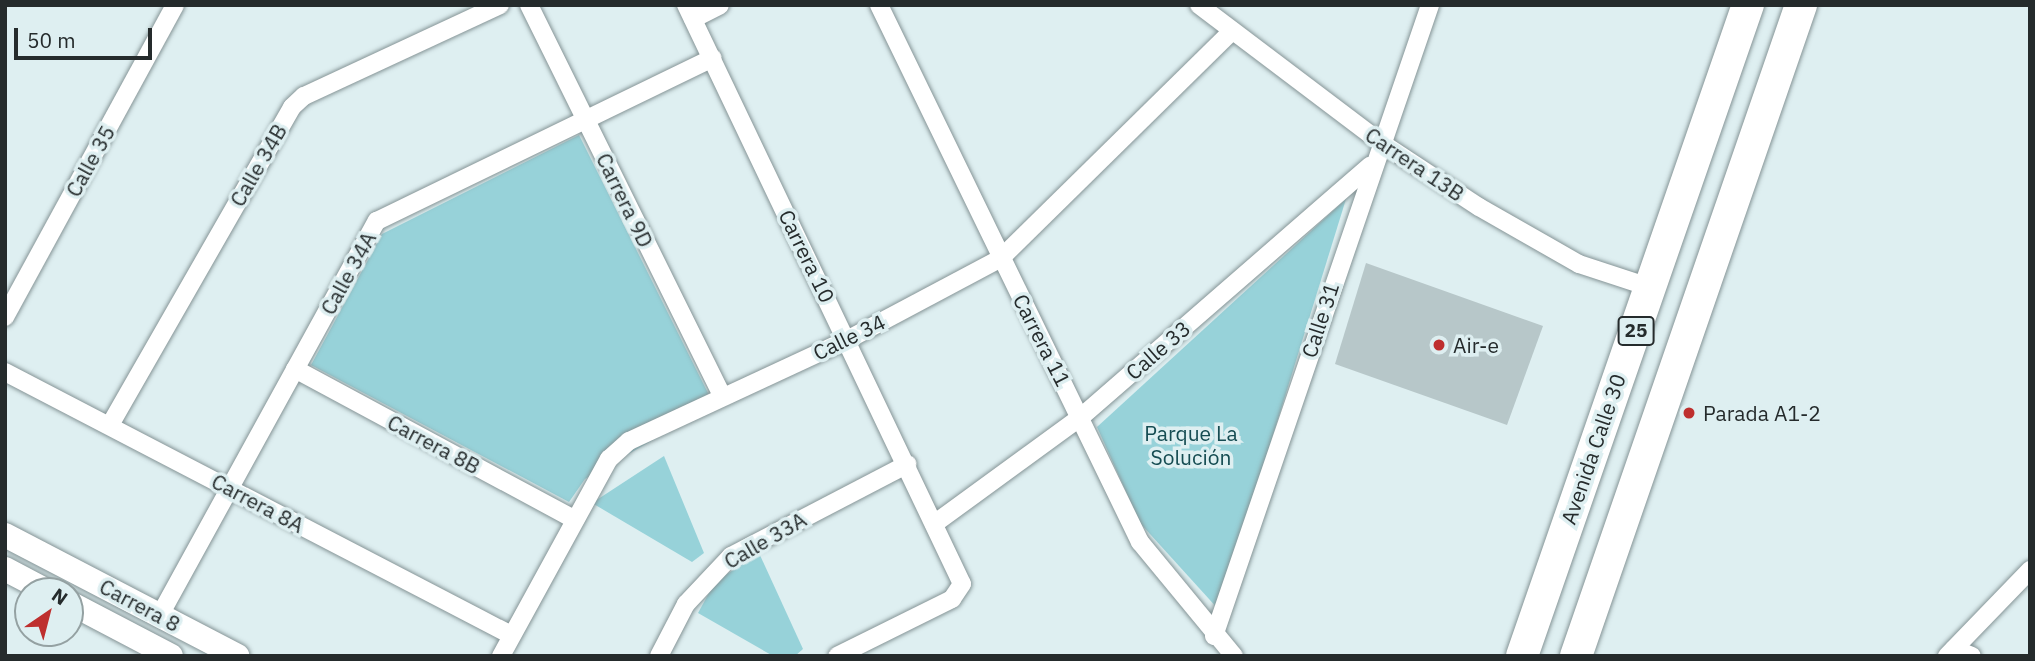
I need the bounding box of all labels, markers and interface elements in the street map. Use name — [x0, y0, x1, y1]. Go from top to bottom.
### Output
scale bar — [18, 14, 156, 58]
text: 50 m — [27, 26, 76, 54]
street label: Calle 34B — [224, 119, 292, 211]
street label: Calle 35 — [60, 121, 120, 201]
street label: Carrera 13B — [1361, 122, 1469, 206]
street label: Carrera 9D — [591, 149, 659, 251]
street label: Carrera 10 — [774, 205, 840, 307]
street label: Calle 34A — [315, 227, 381, 319]
street label: Calle 31 — [1296, 279, 1344, 361]
street label: Carrera 11 — [1008, 290, 1076, 390]
street label: Calle 34 — [809, 309, 889, 365]
street label: Calle 33 — [1121, 315, 1195, 385]
road number: 25 — [1617, 316, 1655, 346]
place label: Air-e — [1453, 332, 1499, 358]
marker: Air-e — [1431, 337, 1447, 353]
street label: Avenida Calle 30 — [1555, 370, 1631, 528]
place label: Parada A1-2 — [1703, 400, 1821, 426]
marker: Parada A1-2 — [1681, 405, 1697, 421]
street label: Carrera 8B — [383, 409, 485, 479]
park label: Parque La Solución — [1144, 420, 1238, 470]
street label: Carrera 8A — [208, 468, 308, 538]
street label: Calle 33A — [719, 506, 811, 574]
street label: Carrera 8 — [95, 573, 185, 637]
north arrow — [14, 577, 84, 647]
text: N — [47, 583, 72, 610]

